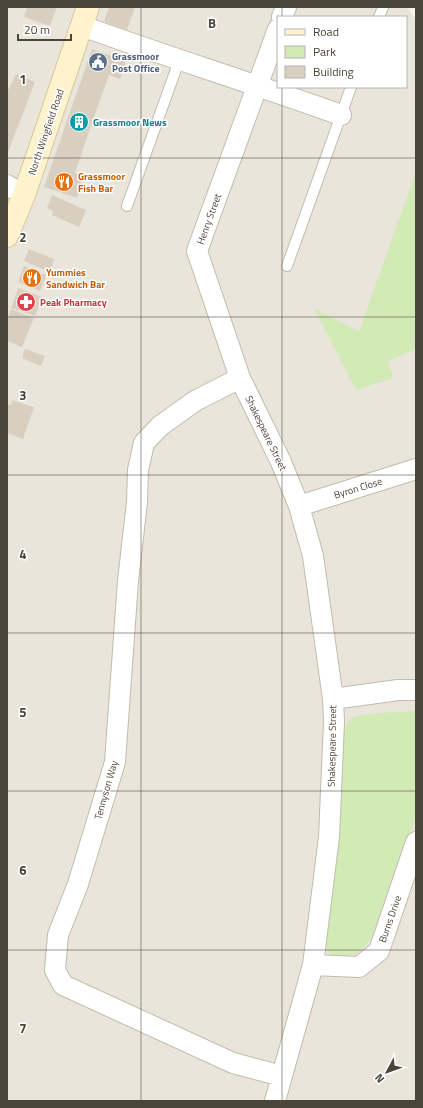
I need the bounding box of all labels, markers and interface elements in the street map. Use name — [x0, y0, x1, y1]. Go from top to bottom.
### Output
text: B — [208, 13, 216, 33]
scale bar — [18, 16, 71, 42]
legend — [277, 16, 407, 88]
text: 20 m — [24, 20, 50, 39]
text: Road — [313, 22, 339, 41]
text: Park — [313, 42, 336, 61]
place label: Grassmoor Post Office — [112, 49, 160, 76]
public building icon: Grassmoor Post Office — [87, 51, 109, 73]
text: Building — [313, 62, 354, 81]
text: 1 — [19, 69, 27, 89]
street label: North Wingfield Road — [24, 87, 68, 177]
building icon: Grassmoor News — [68, 111, 90, 133]
place label: Grassmoor News — [93, 115, 167, 130]
place label: Grassmoor Fish Bar — [78, 169, 125, 196]
restaurant icon: Grassmoor Fish Bar — [53, 171, 75, 193]
street label: Henry Street — [193, 191, 225, 247]
text: 2 — [19, 227, 27, 247]
place label: Yummies Sandwich Bar — [46, 265, 105, 292]
restaurant icon: Yummies Sandwich Bar — [21, 267, 43, 289]
pharmacy icon: Peak Pharmacy — [15, 291, 37, 313]
place label: Peak Pharmacy — [40, 295, 107, 310]
text: 3 — [19, 385, 27, 405]
street label: Shakespeare Street — [241, 393, 291, 474]
street label: Byron Close — [332, 474, 384, 502]
text: 4 — [19, 544, 27, 564]
text: 5 — [19, 702, 27, 722]
street label: Shakespeare Street — [324, 704, 340, 787]
street label: Tennyson Way — [90, 759, 122, 821]
text: 6 — [19, 860, 27, 880]
street label: Burns Drive — [375, 893, 405, 945]
text: 7 — [19, 1018, 27, 1038]
north arrow — [367, 1052, 407, 1092]
text: N — [371, 1070, 388, 1087]

